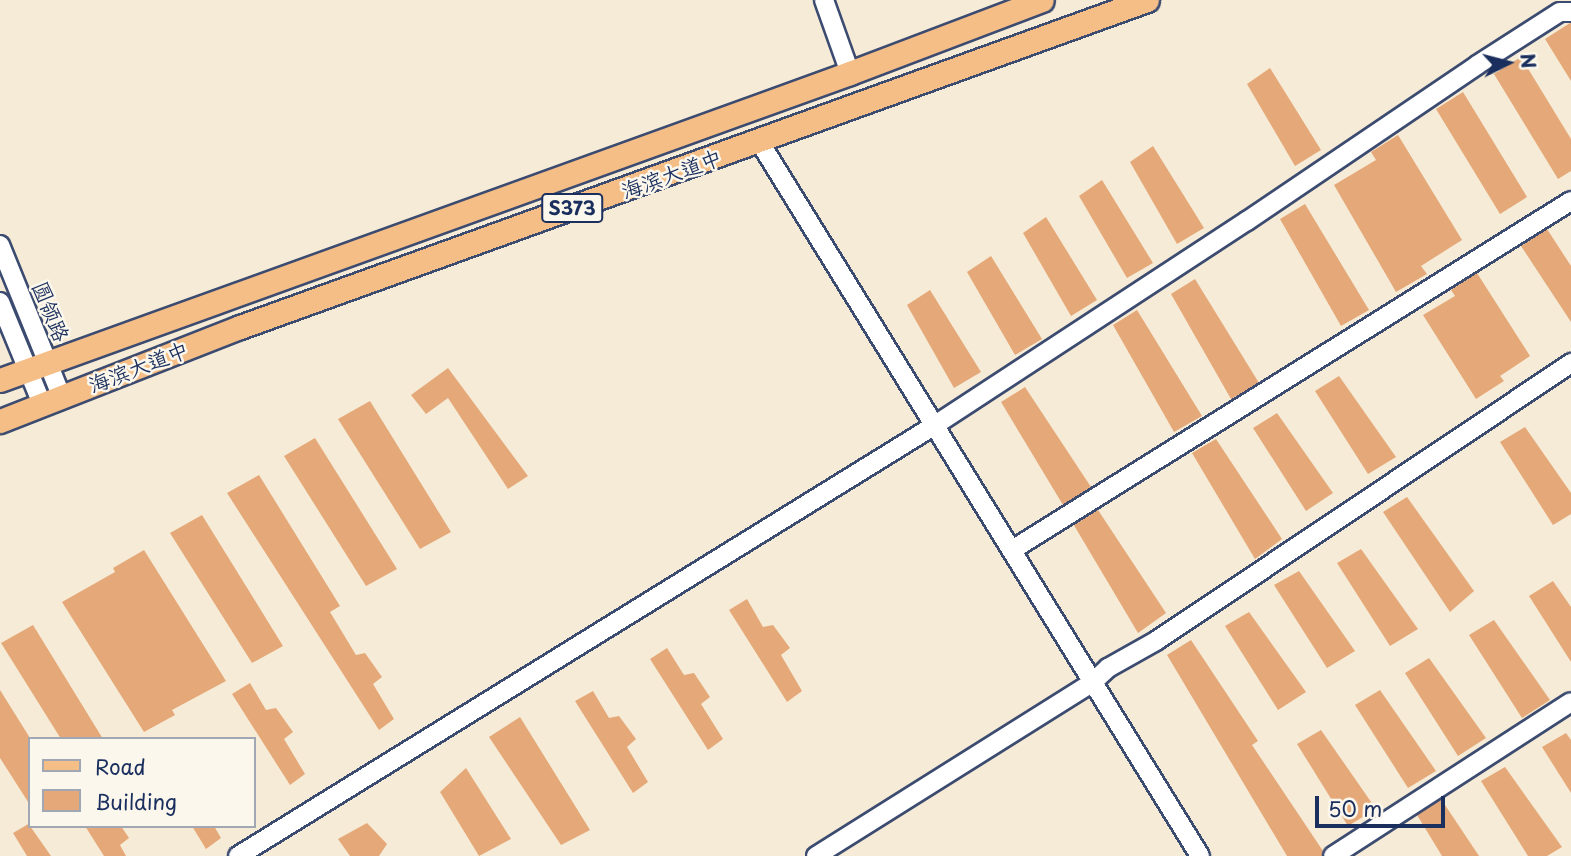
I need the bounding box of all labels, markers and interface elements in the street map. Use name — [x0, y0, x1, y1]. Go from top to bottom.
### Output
north arrow — [1473, 28, 1543, 98]
text: N — [1514, 52, 1544, 70]
street label: 海滨大道中 — [617, 143, 725, 203]
road number: S373 — [540, 192, 604, 224]
street label: 圆领路 — [29, 277, 75, 345]
street label: 海滨大道中 — [84, 335, 192, 397]
legend — [28, 737, 256, 828]
text: Road — [95, 750, 146, 782]
scale bar — [1319, 782, 1448, 826]
text: Building — [95, 785, 177, 817]
text: 50 m — [1328, 792, 1382, 824]

